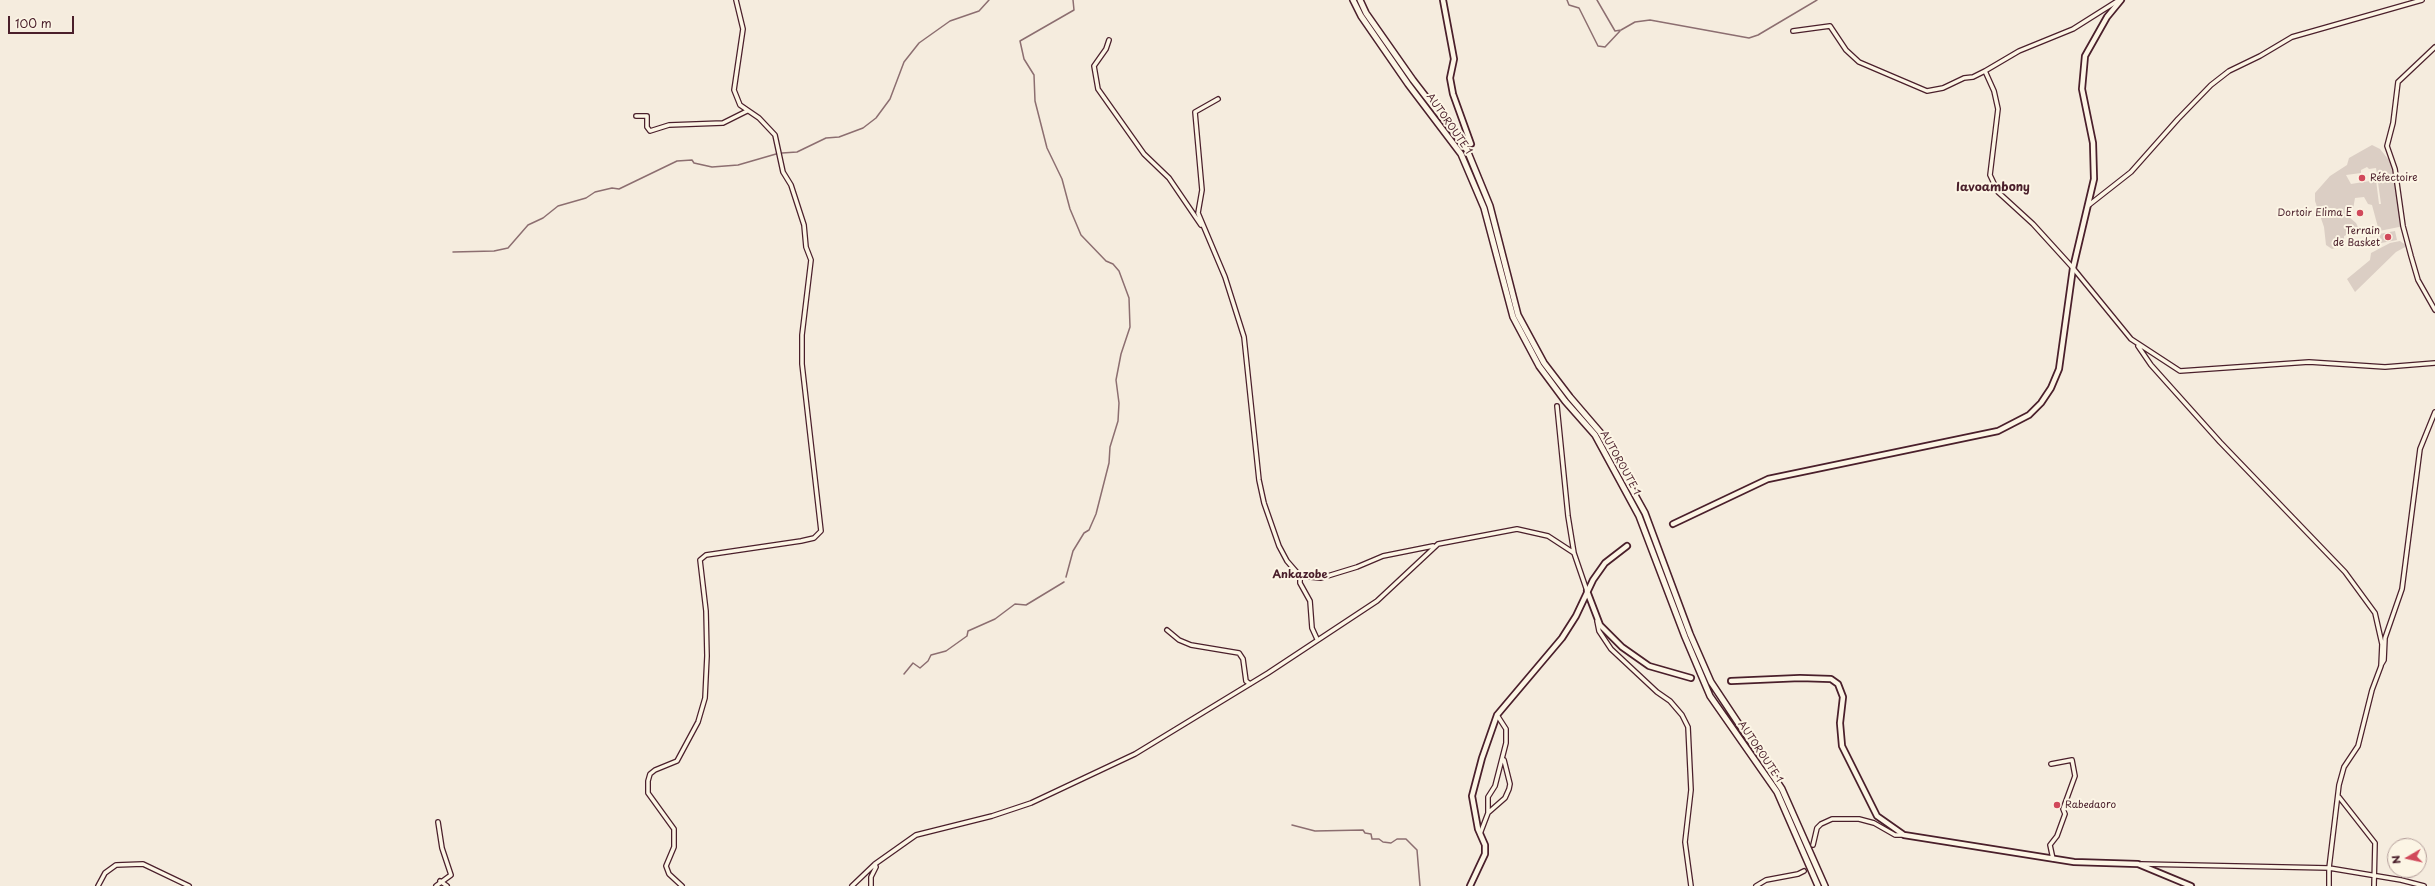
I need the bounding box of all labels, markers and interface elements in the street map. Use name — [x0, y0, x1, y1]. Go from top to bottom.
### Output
scale bar — [10, 8, 76, 34]
text: 100 m — [15, 14, 52, 32]
street label: AUTOROUTE 1 — [1423, 91, 1475, 157]
place label: Réfectoire — [2370, 172, 2418, 184]
marker: Réfectoire — [2357, 173, 2367, 183]
district label: Iavoambony — [1956, 181, 2030, 195]
place label: Dortoir Elima E — [2277, 207, 2352, 219]
marker: Dortoir Elima E — [2355, 208, 2365, 218]
place label: Terrain de Basket — [2333, 225, 2380, 248]
marker: Terrain de Basket — [2383, 232, 2393, 242]
street label: AUTOROUTE 1 — [1597, 429, 1643, 497]
district label: Ankazobe — [1272, 568, 1328, 582]
street label: AUTOROUTE 1 — [1735, 719, 1785, 785]
place label: Rabedaoro — [2065, 799, 2116, 811]
marker: Rabedaoro — [2052, 800, 2062, 810]
north arrow — [2387, 838, 2427, 878]
text: N — [2387, 854, 2405, 865]

